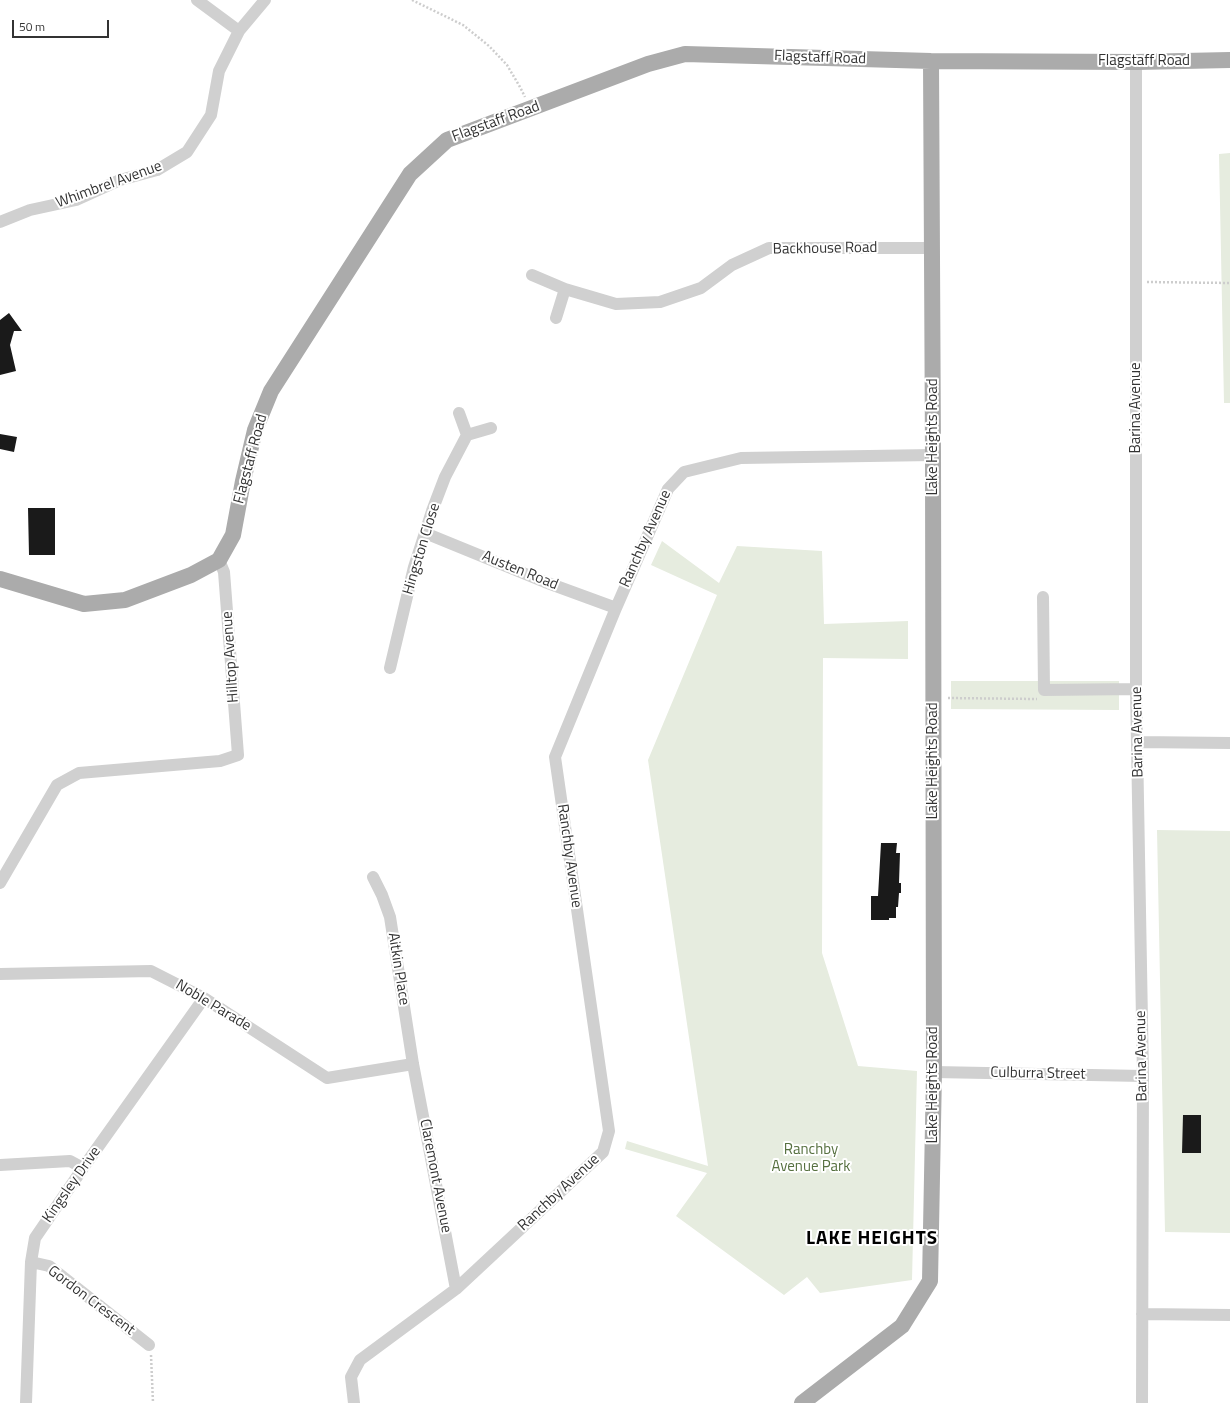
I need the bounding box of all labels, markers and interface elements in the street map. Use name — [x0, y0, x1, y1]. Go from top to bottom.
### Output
scale bar — [14, 12, 111, 38]
text: 50 m — [19, 17, 45, 36]
street label: Flagstaff Road — [774, 47, 866, 69]
street label: Flagstaff Road — [1098, 52, 1190, 70]
street label: Flagstaff Road — [450, 98, 542, 146]
street label: Whimbrel Avenue — [54, 157, 164, 213]
street label: Backhouse Road — [772, 239, 878, 259]
street label: Barina Avenue — [1127, 362, 1145, 454]
street label: Lake Heights Road — [924, 378, 942, 496]
street label: Flagstaff Road — [230, 412, 272, 506]
street label: Ranchby Avenue — [617, 488, 675, 590]
street label: Hingston Close — [400, 501, 444, 597]
street label: Austen Road — [479, 548, 561, 594]
street label: Hilltop Avenue — [219, 611, 243, 703]
street label: Barina Avenue — [1128, 686, 1148, 778]
street label: Lake Heights Road — [924, 702, 942, 820]
street label: Ranchby Avenue — [553, 803, 585, 909]
street label: Aitkin Place — [383, 931, 413, 1007]
street label: Noble Parade — [172, 976, 254, 1036]
street label: Barina Avenue — [1132, 1010, 1152, 1102]
street label: Lake Heights Road — [924, 1026, 942, 1144]
street label: Culburra Street — [990, 1064, 1086, 1084]
street label: Claremont Avenue — [415, 1117, 455, 1235]
park label: Ranchby Avenue Park — [772, 1141, 850, 1176]
street label: Kingsley Drive — [39, 1143, 105, 1227]
street label: Ranchby Avenue — [515, 1151, 603, 1235]
district label: LAKE HEIGHTS — [806, 1228, 938, 1250]
street label: Gordon Crescent — [44, 1262, 138, 1340]

